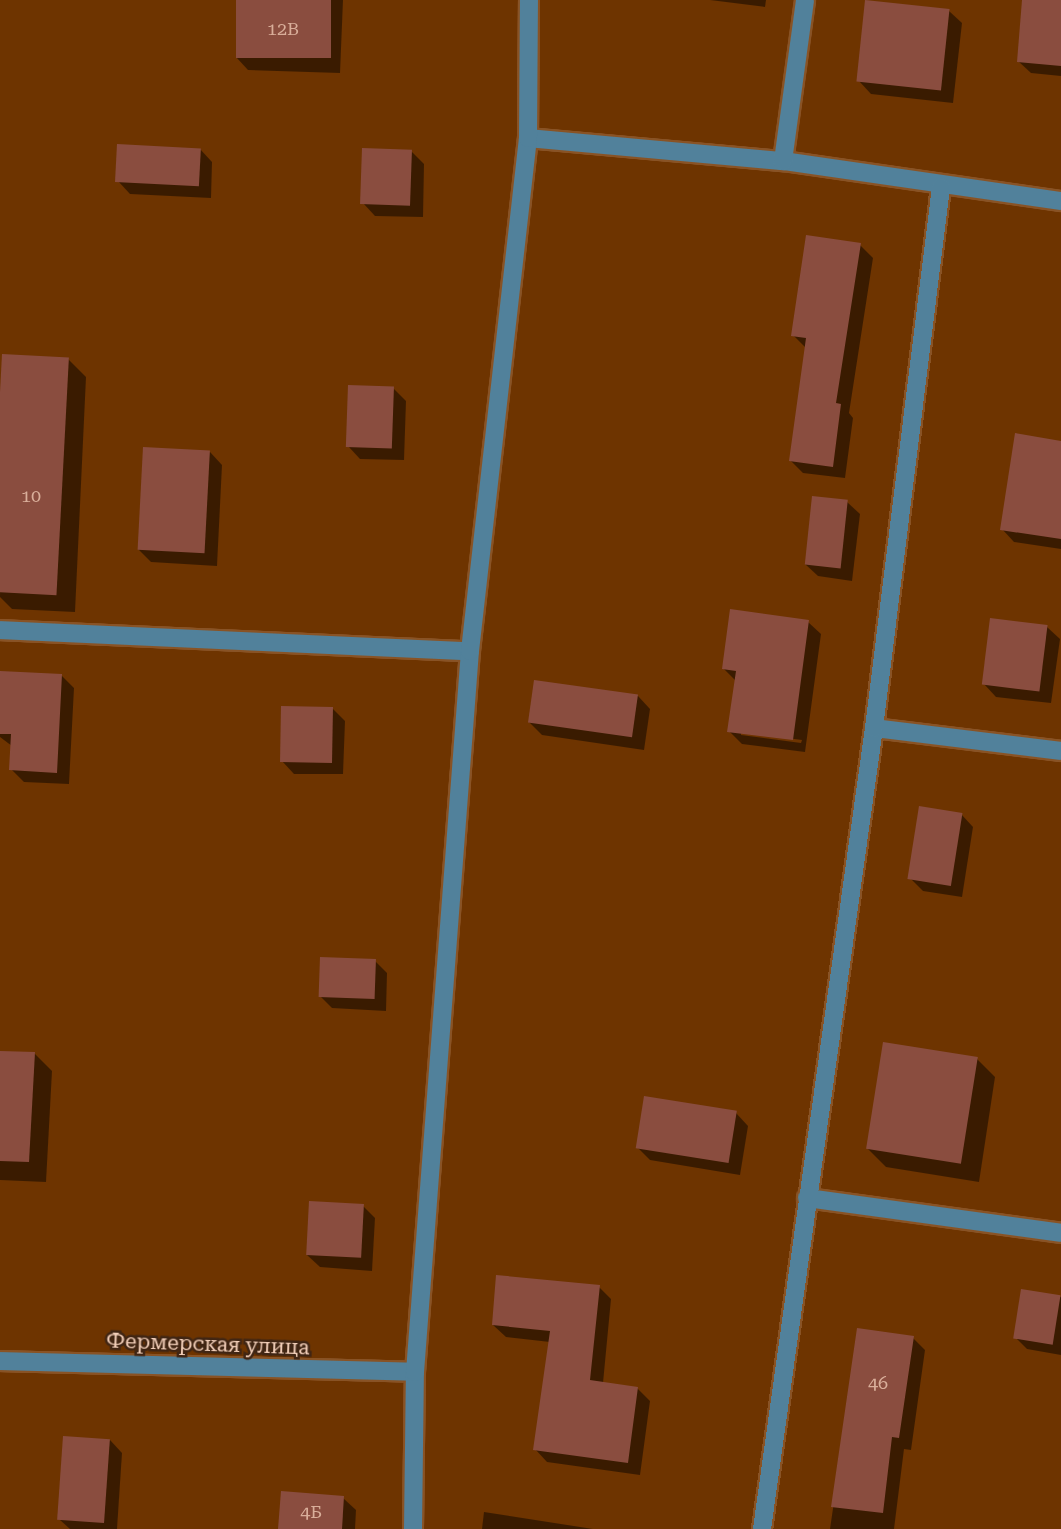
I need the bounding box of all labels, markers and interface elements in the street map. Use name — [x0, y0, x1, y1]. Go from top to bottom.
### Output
house number: 12В — [267, 18, 299, 40]
house number: 10 — [21, 485, 41, 507]
street label: Фермерская улица — [106, 1328, 310, 1360]
house number: 46 — [868, 1372, 888, 1394]
house number: 4Б — [300, 1501, 322, 1523]

